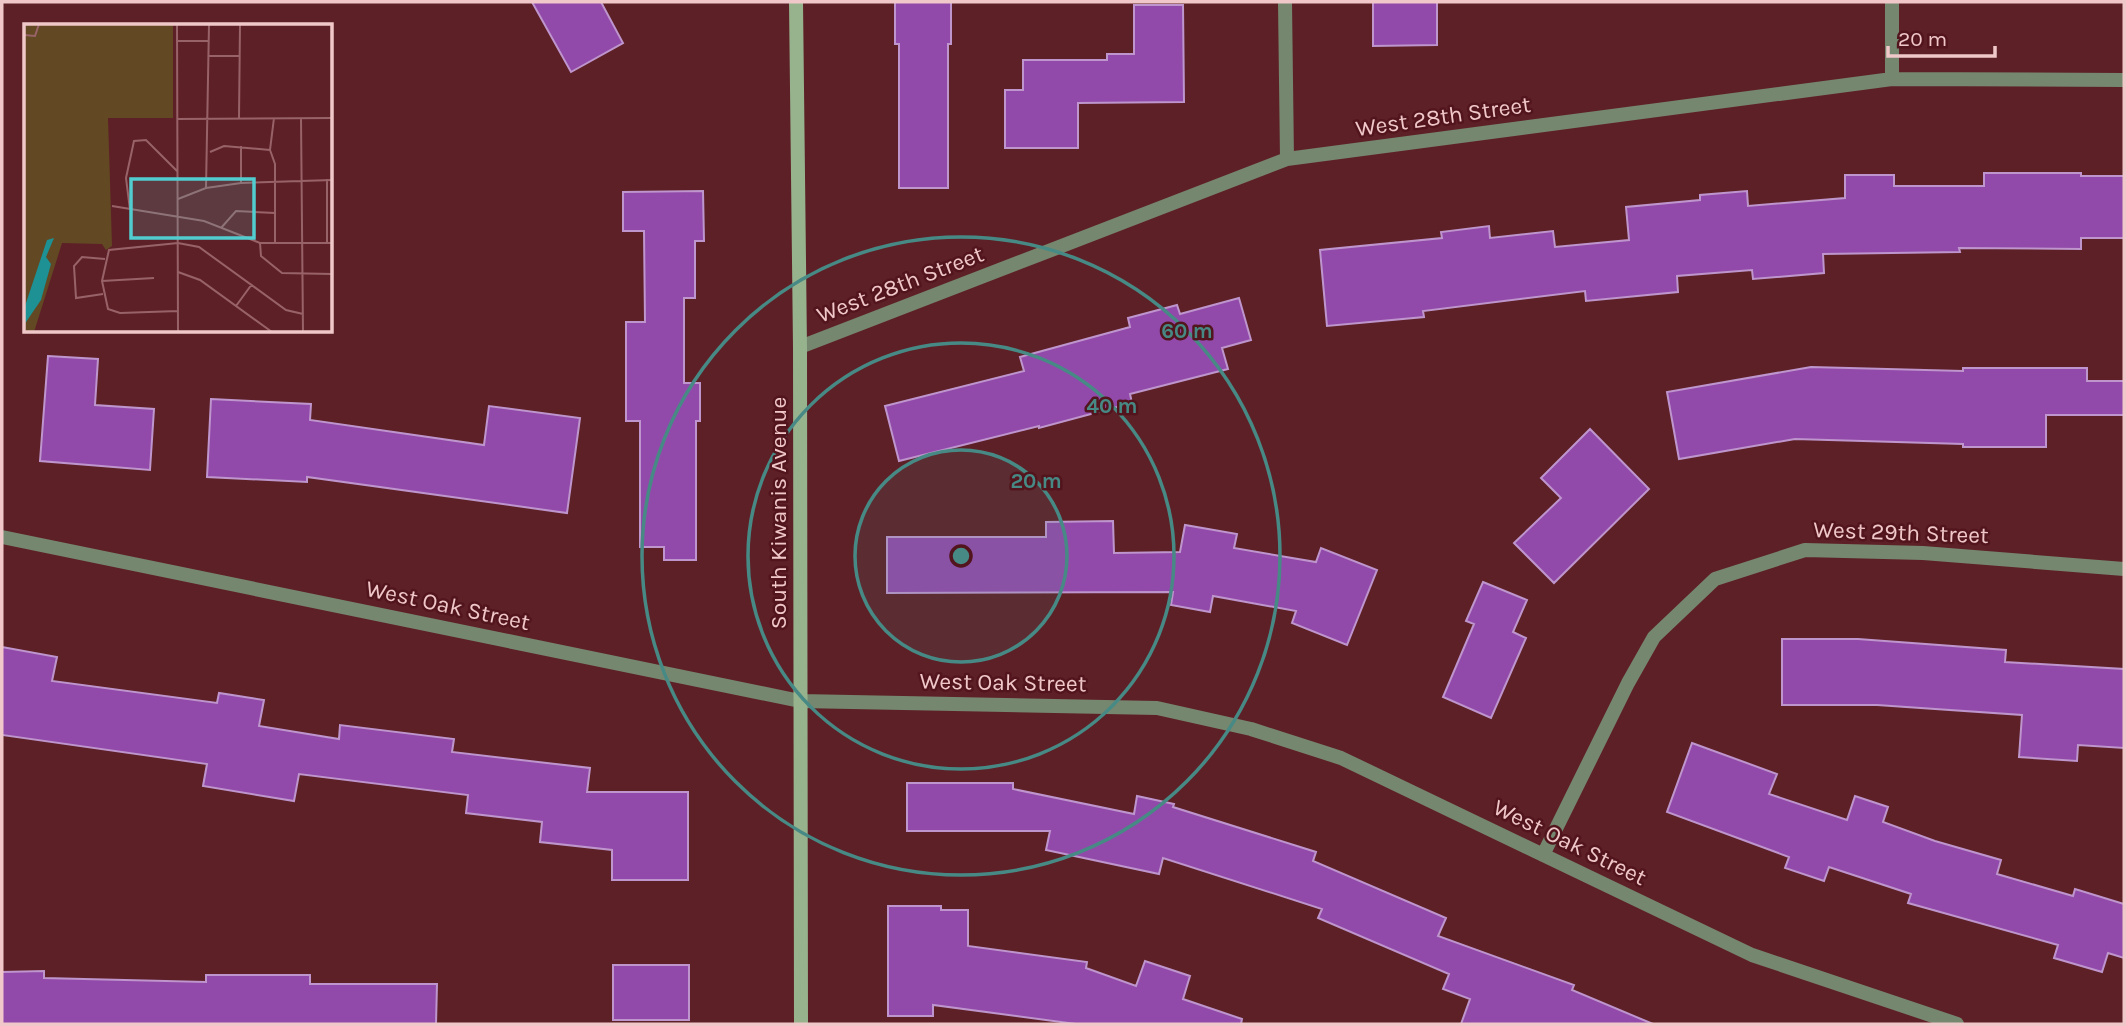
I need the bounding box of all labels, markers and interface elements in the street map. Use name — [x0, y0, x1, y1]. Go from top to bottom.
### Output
scale bar — [1888, 14, 1995, 58]
inset map — [24, 24, 332, 332]
text: 20 m — [1898, 27, 1947, 51]
street label: West 28th Street — [1354, 91, 1533, 142]
street label: West 28th Street — [813, 240, 988, 329]
text: 60 m — [1161, 319, 1213, 343]
text: 40 m — [1086, 394, 1138, 418]
street label: South Kiwanis Avenue — [765, 397, 792, 629]
text: 20 m — [1010, 469, 1062, 493]
street label: West 29th Street — [1813, 516, 1990, 549]
centre of rings — [949, 544, 973, 568]
street label: West Oak Street — [363, 575, 533, 636]
street label: West Oak Street — [919, 668, 1087, 697]
street label: West Oak Street — [1489, 794, 1651, 891]

